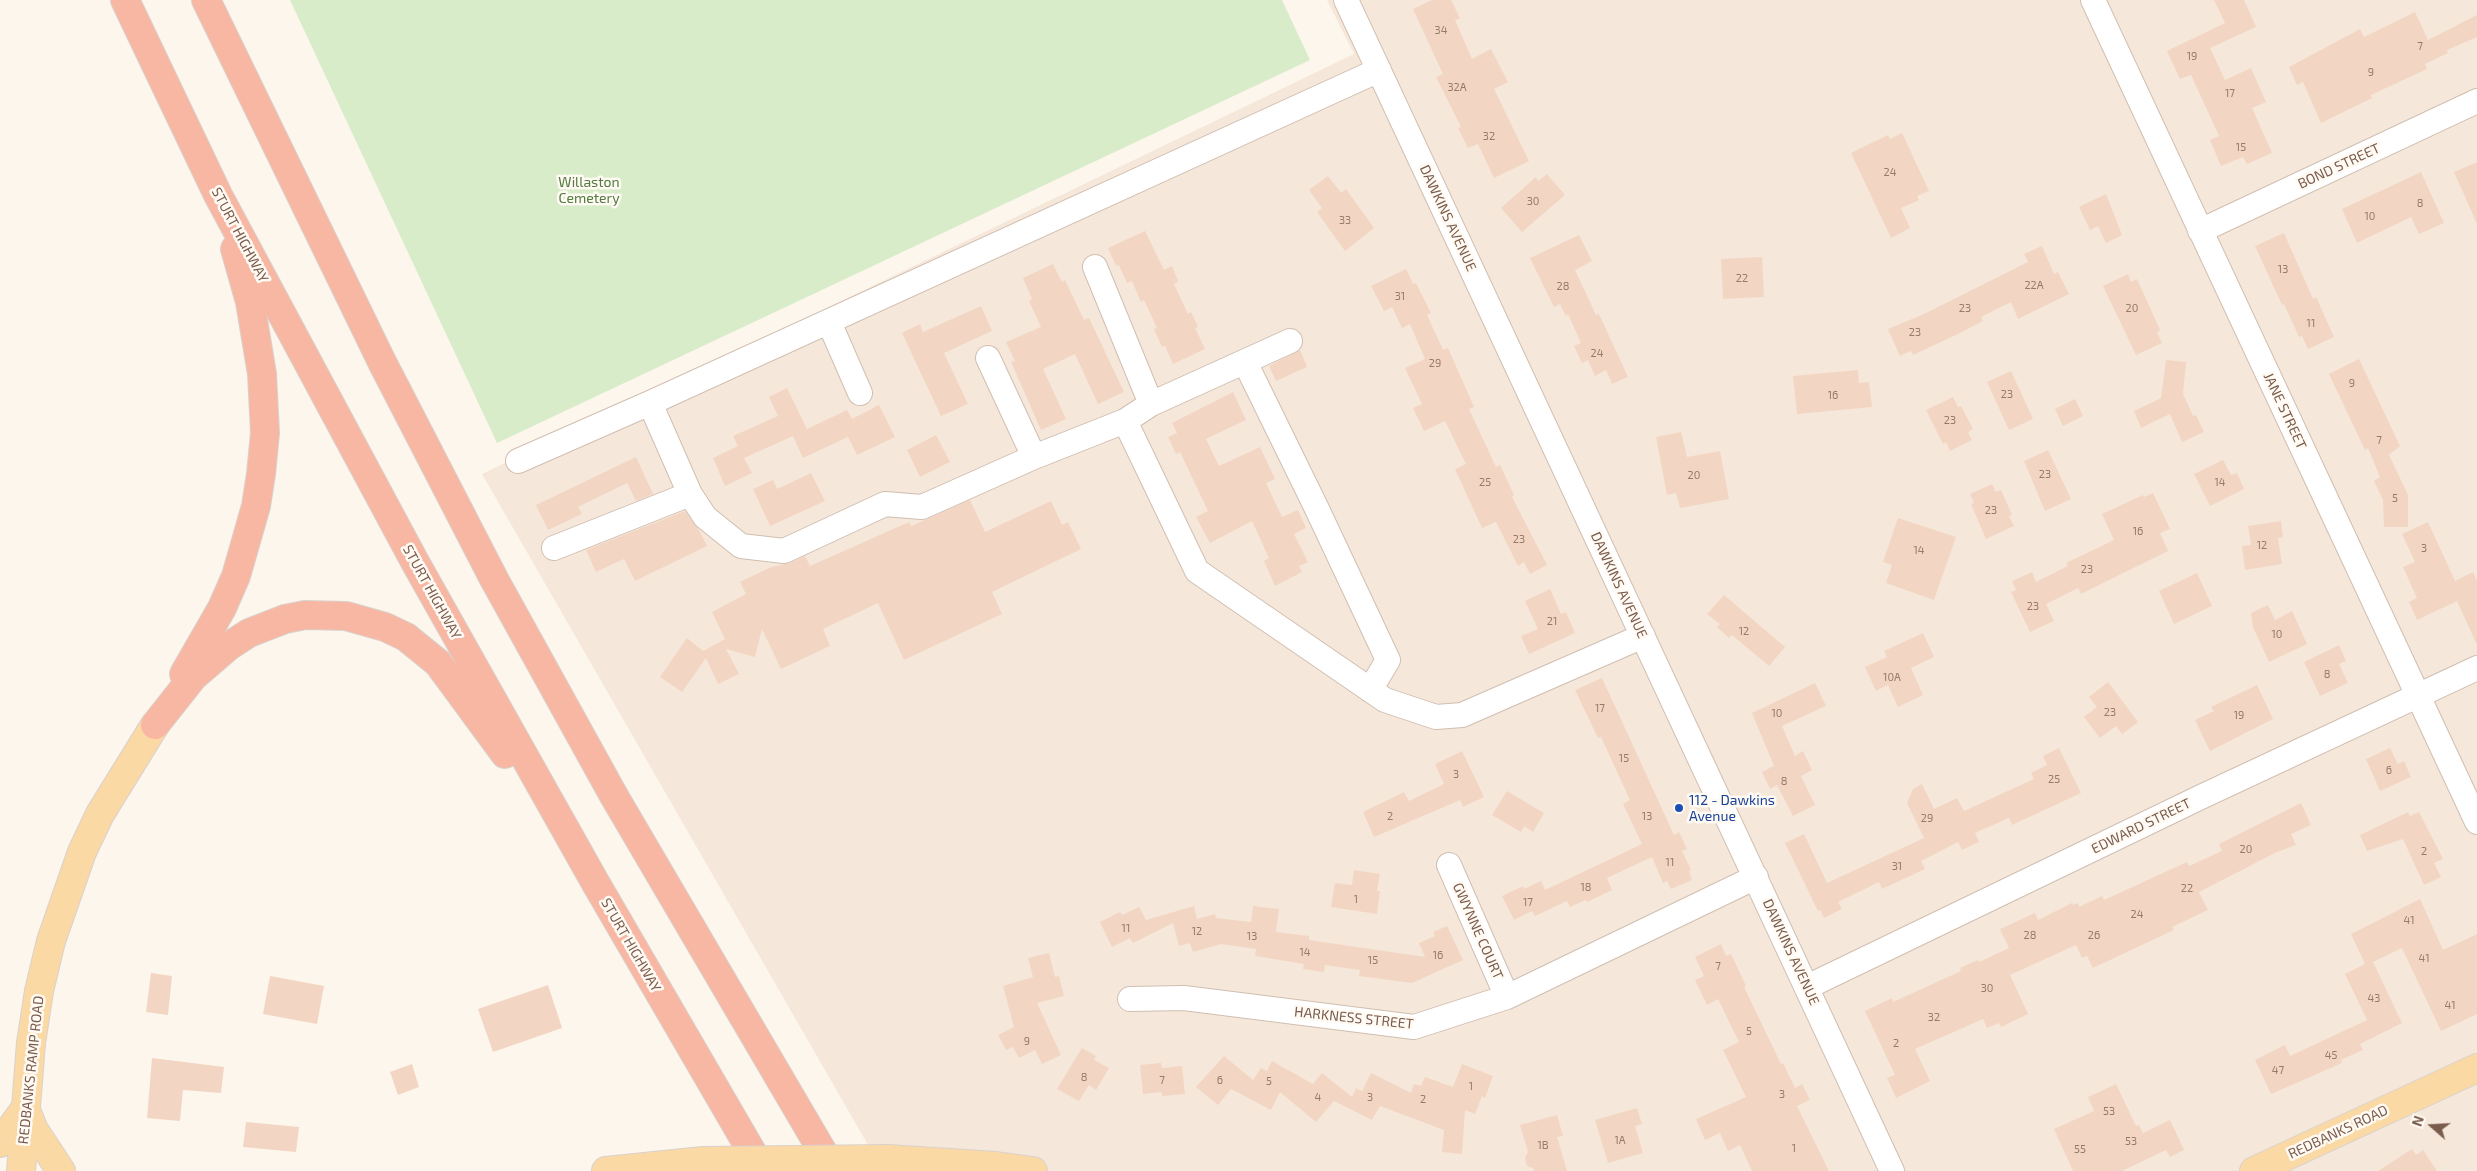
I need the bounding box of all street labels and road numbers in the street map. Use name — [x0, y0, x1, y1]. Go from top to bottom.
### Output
street label: BOND STREET — [2295, 140, 2383, 192]
street label: DAWKINS AVENUE — [1416, 162, 1480, 274]
street label: STURT HIGHWAY — [208, 185, 272, 285]
street label: JANE STREET — [2260, 370, 2310, 452]
street label: DAWKINS AVENUE — [1587, 529, 1651, 641]
street label: STURT HIGHWAY — [399, 542, 465, 642]
street label: EDWARD STREET — [2089, 795, 2193, 857]
street label: GWYNNE COURT — [1449, 880, 1507, 982]
street label: STURT HIGHWAY — [597, 895, 665, 995]
street label: DAWKINS AVENUE — [1759, 896, 1823, 1008]
street label: REDBANKS RAMP ROAD — [15, 995, 47, 1145]
street label: HARKNESS STREET — [1293, 1003, 1415, 1033]
street label: REDBANKS ROAD — [2285, 1102, 2391, 1162]

